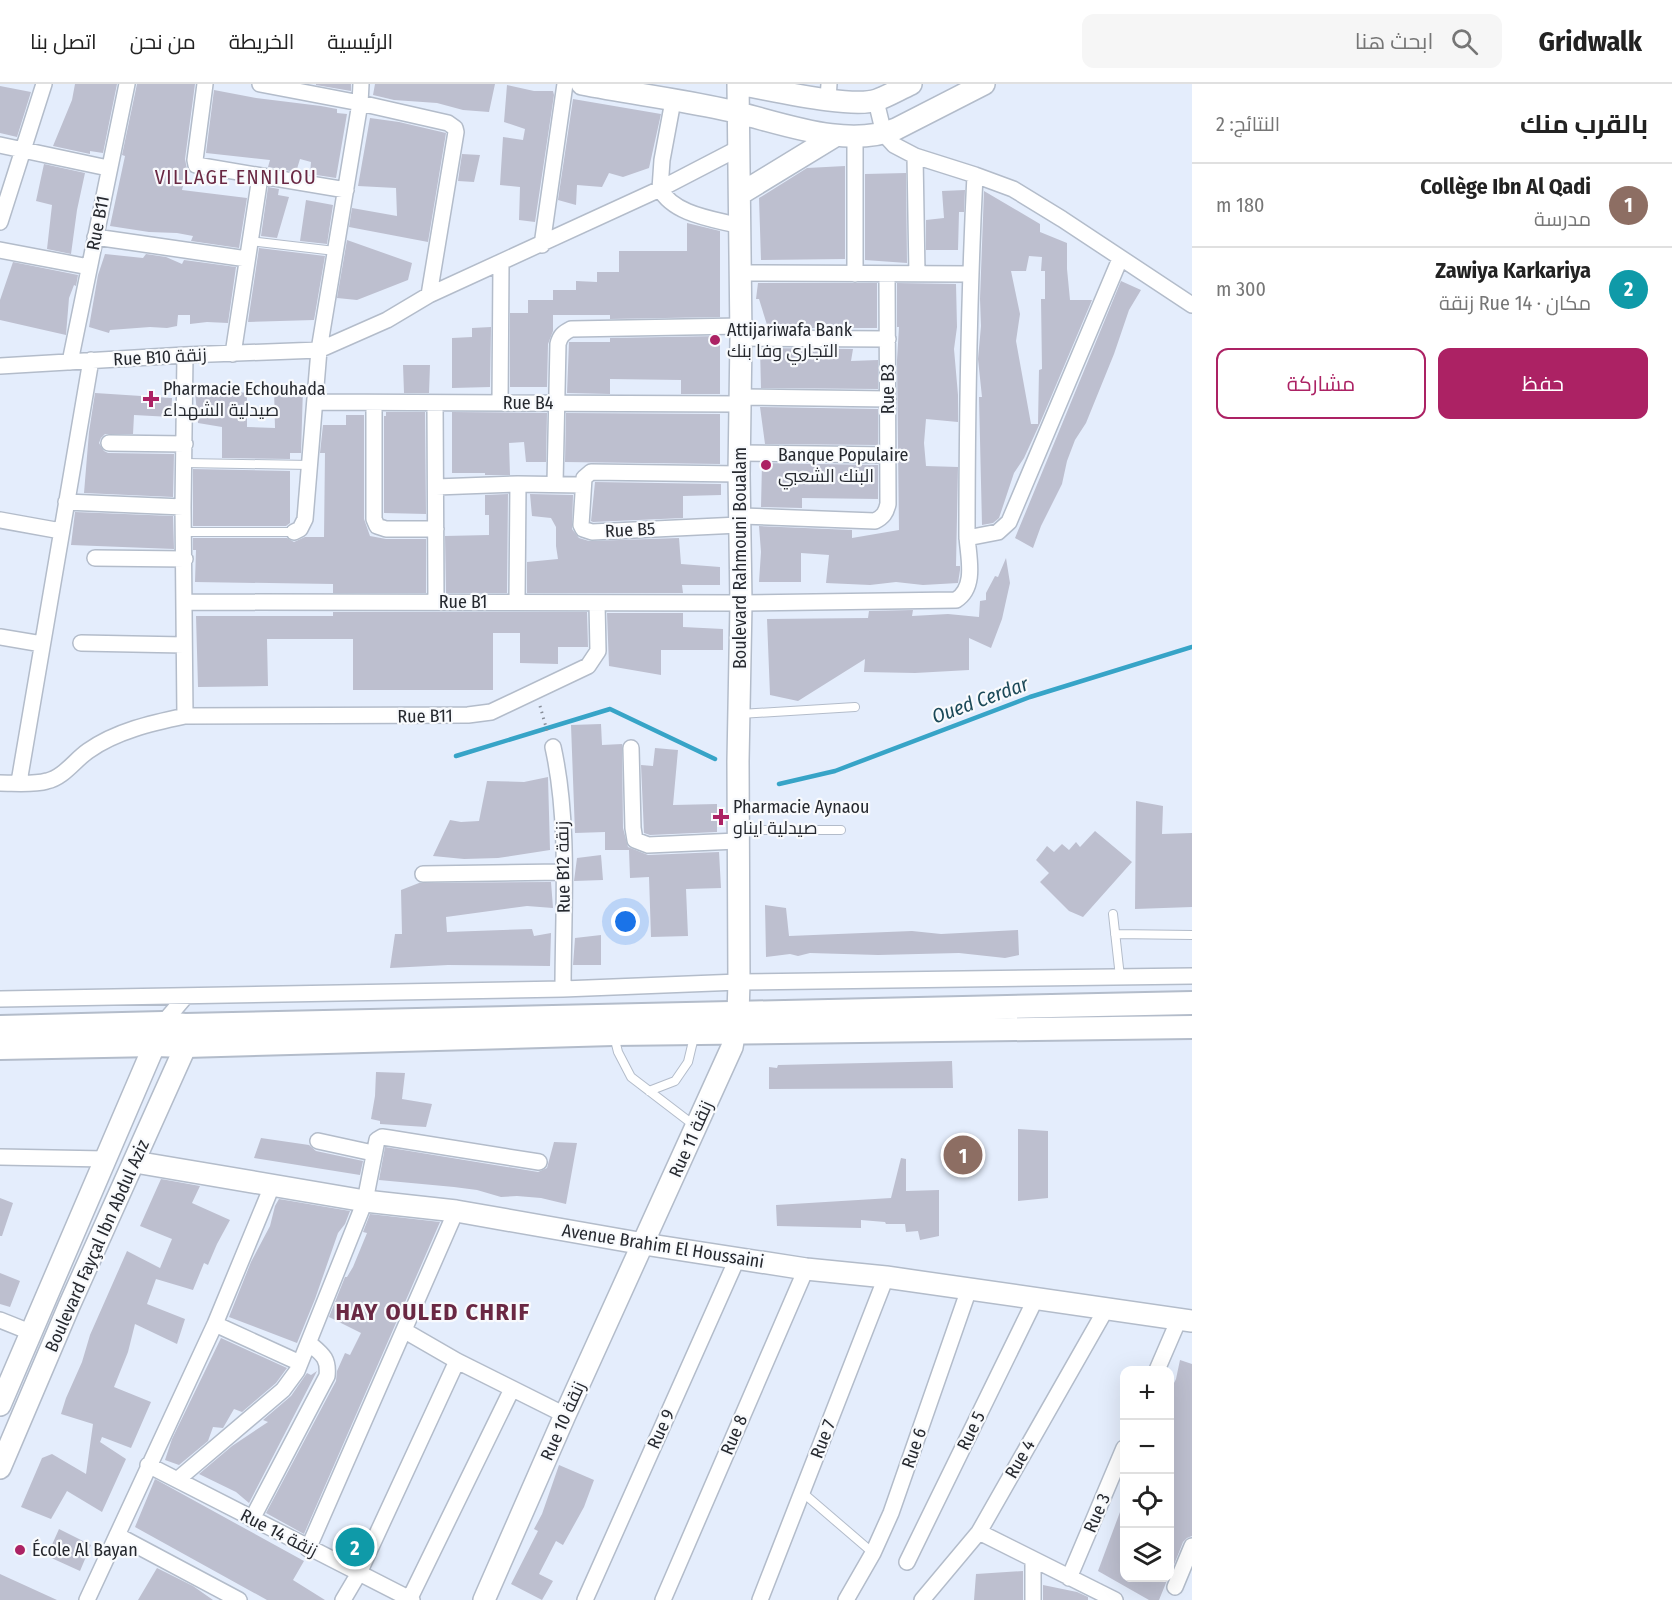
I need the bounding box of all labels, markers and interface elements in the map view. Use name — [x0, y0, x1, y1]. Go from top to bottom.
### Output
search box — [1082, 14, 1502, 68]
icon: search — [1448, 25, 1481, 58]
text: Gridwalk — [1538, 25, 1642, 58]
text: ابحث هنا — [1355, 28, 1433, 55]
text: اتصل بنا — [30, 29, 97, 55]
text: من نحن — [130, 29, 196, 55]
text: الخريطة — [229, 29, 294, 55]
text: الرئيسية — [327, 29, 393, 55]
text: بالقرب منك — [1520, 109, 1648, 140]
text: النتائج: 2 — [1216, 112, 1280, 136]
district label: VILLAGE ENNILOU — [155, 165, 317, 189]
text: Collège Ibn Al Qadi — [1420, 173, 1591, 200]
text: 180 m — [1216, 193, 1264, 217]
text: 1 — [1624, 193, 1633, 217]
street label: Rue B11 — [82, 194, 114, 252]
text: مدرسة — [1534, 207, 1591, 231]
text: Zawiya Karkariya — [1435, 257, 1591, 284]
text: 300 m — [1216, 277, 1266, 301]
text: 2 — [1624, 277, 1633, 301]
text: مكان · Rue 14 زنقة — [1439, 291, 1591, 315]
place label: Attijariwafa Bank التجاري وفا بنك — [727, 319, 853, 365]
marker: Attijariwafa Bank التجاري وفا بنك — [708, 333, 722, 347]
street label: Rue B10 زنقة — [113, 344, 207, 370]
button: مشاركة — [1216, 348, 1426, 419]
button: حفظ — [1438, 348, 1648, 419]
street label: Rue B3 — [877, 364, 899, 414]
place label: Pharmacie Echouhada صيدلية الشهداء — [163, 378, 326, 421]
marker: Pharmacie Echouhada صيدلية الشهداء — [144, 392, 158, 406]
street label: Rue B4 — [503, 392, 554, 414]
place label: Banque Populaire البنك الشعبي — [778, 444, 908, 490]
street label: Boulevard Rahmouni Boualam — [729, 447, 751, 669]
marker: Banque Populaire البنك الشعبي — [759, 458, 773, 472]
street label: Rue B5 — [604, 518, 656, 542]
street label: Rue B1 — [439, 591, 487, 613]
water label: Oued Cerdar — [928, 671, 1033, 729]
street label: Rue B11 — [397, 705, 453, 727]
place label: Pharmacie Aynaou صيدلية ايناو — [733, 796, 869, 839]
marker: Pharmacie Aynaou صيدلية ايناو — [714, 810, 728, 824]
street label: Rue B12 زنقة — [551, 821, 575, 913]
your location — [611, 907, 640, 936]
street label: Rue 11 زنقة — [664, 1097, 718, 1181]
pin: 1 — [944, 1132, 982, 1178]
street label: Boulevard Fayçal Ibn Abdul Aziz — [40, 1136, 154, 1356]
street label: Avenue Brahim El Houssaini — [560, 1219, 766, 1273]
district label: HAY OULED CHRIF — [335, 1298, 531, 1326]
map controls — [1120, 1366, 1174, 1582]
button: + — [1120, 1366, 1174, 1420]
street label: Rue 10 زنقة — [536, 1378, 590, 1464]
street label: Rue 9 — [643, 1406, 679, 1452]
street label: Rue 5 — [952, 1408, 990, 1454]
street label: Rue 8 — [716, 1412, 752, 1458]
street label: Rue 7 — [806, 1417, 840, 1461]
button: − — [1120, 1420, 1174, 1474]
street label: Rue 6 — [897, 1425, 931, 1471]
street label: Rue 4 — [1000, 1435, 1040, 1482]
button: locate — [1120, 1474, 1174, 1528]
street label: Rue 3 — [1079, 1490, 1115, 1536]
street label: Rue 14 زنقة — [237, 1504, 321, 1562]
pin: 2 — [336, 1524, 374, 1570]
button: layers — [1120, 1528, 1174, 1582]
place label: École Al Bayan — [32, 1538, 138, 1561]
marker: École Al Bayan — [13, 1543, 27, 1557]

